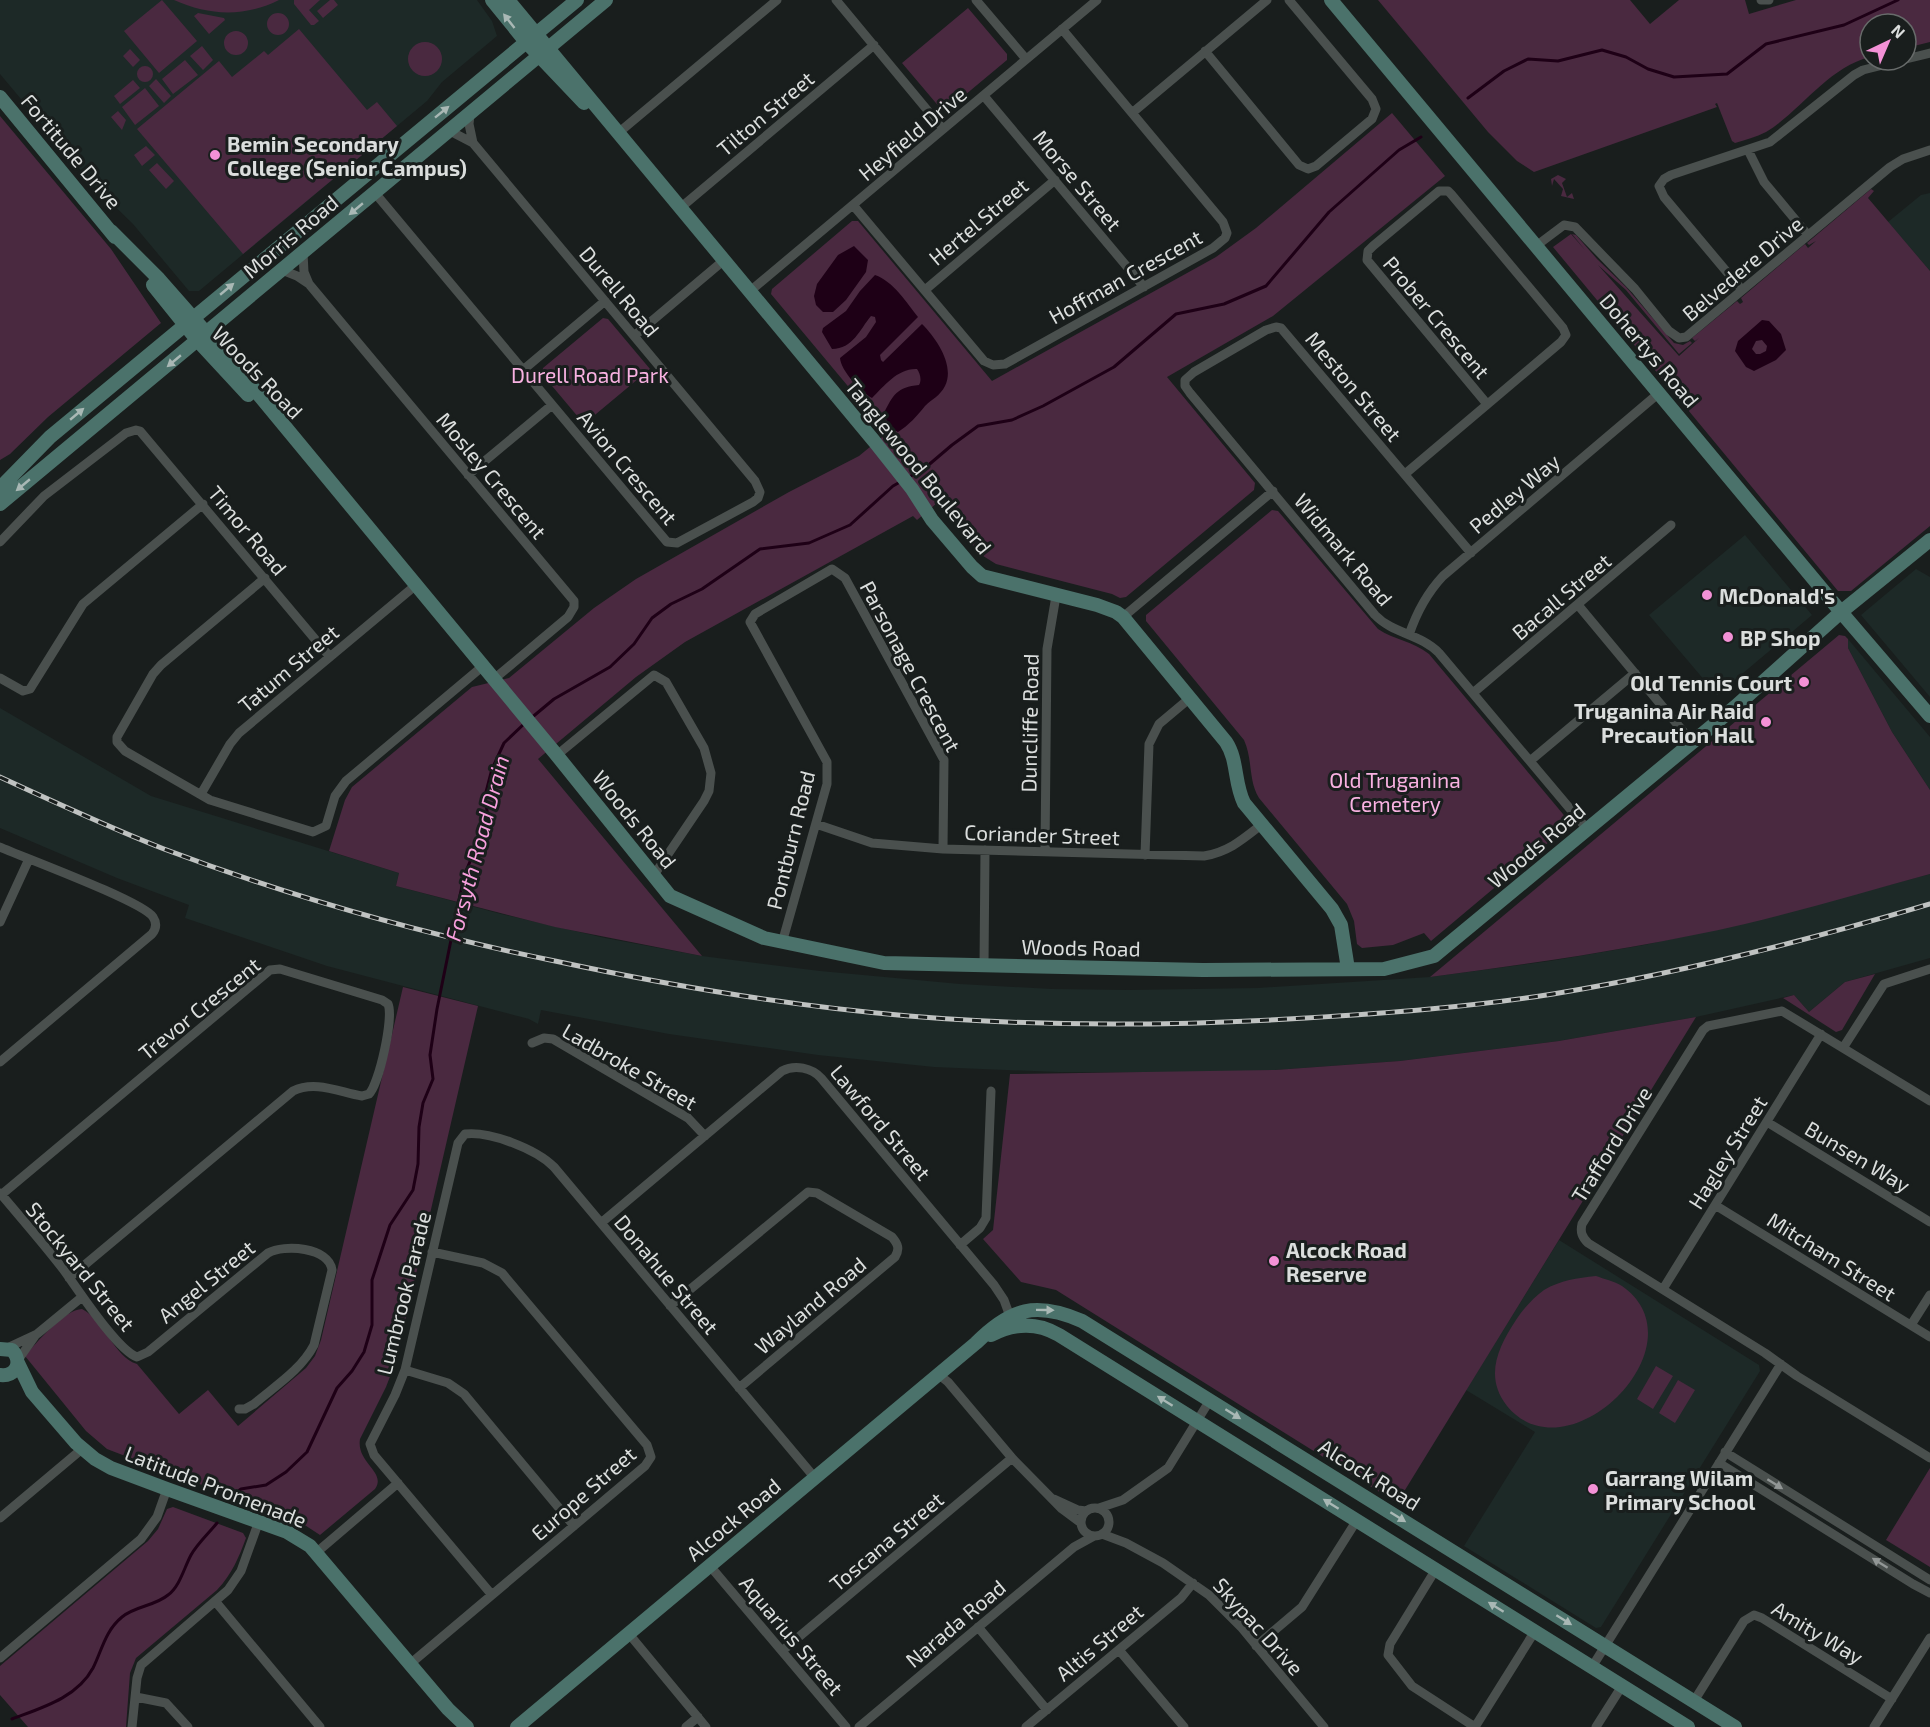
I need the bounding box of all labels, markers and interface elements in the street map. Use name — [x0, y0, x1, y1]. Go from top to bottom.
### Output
north arrow — [1858, 12, 1918, 72]
one-way arrow — [503, 14, 515, 29]
text: N — [1888, 20, 1910, 42]
street label: Tilton Street — [712, 65, 818, 161]
street label: Heyfield Drive — [853, 81, 971, 185]
street label: Fortitude Drive — [17, 88, 127, 214]
one-way arrow — [434, 105, 450, 118]
street label: Morse Street — [1029, 125, 1127, 235]
place label: Bemin Secondary College (Senior Campus) — [227, 131, 467, 180]
marker: Bemin Secondary College (Senior Campus) — [208, 148, 222, 162]
street label: Hertel Street — [923, 172, 1033, 270]
street label: Morris Road — [237, 189, 343, 283]
one-way arrow — [348, 202, 363, 215]
street label: Belvedere Drive — [1677, 210, 1807, 326]
street label: Hoffman Crescent — [1044, 224, 1206, 328]
street label: Durell Road — [575, 241, 665, 341]
street label: Prober Crescent — [1379, 251, 1495, 383]
one-way arrow — [219, 283, 235, 296]
street label: Dohertys Road — [1595, 288, 1705, 412]
street label: Woods Road — [208, 320, 308, 424]
street label: Meston Street — [1301, 326, 1407, 446]
one-way arrow — [167, 354, 182, 367]
park label: Durell Road Park — [511, 362, 669, 387]
street label: Tanglewood Boulevard — [841, 373, 997, 559]
street label: Avion Crescent — [573, 405, 683, 529]
street label: Mosley Crescent — [432, 407, 552, 543]
one-way arrow — [69, 408, 84, 421]
street label: Pedley Way — [1464, 448, 1564, 538]
one-way arrow — [16, 478, 31, 491]
street label: Timor Road — [203, 480, 293, 580]
street label: Widmark Road — [1290, 488, 1398, 610]
street label: Bacall Street — [1506, 547, 1616, 645]
street label: Parsonage Crescent — [855, 576, 967, 756]
place label: McDonald's — [1719, 583, 1835, 608]
marker: McDonald's — [1700, 588, 1714, 602]
street label: Tatum Street — [233, 619, 343, 717]
place label: BP Shop — [1740, 625, 1821, 650]
marker: BP Shop — [1721, 630, 1735, 644]
street label: Duncliffe Road — [1015, 653, 1043, 793]
place label: Old Tennis Court — [1630, 670, 1792, 695]
marker: Old Tennis Court — [1797, 675, 1811, 689]
place label: Truganina Air Raid Precaution Hall — [1574, 698, 1754, 747]
marker: Truganina Air Raid Precaution Hall — [1759, 715, 1773, 729]
water label: Forsyth Road Drain — [439, 752, 514, 944]
street label: Woods Road — [588, 765, 682, 873]
park label: Old Truganina Cemetery — [1329, 767, 1461, 816]
street label: Pontburn Road — [761, 768, 819, 912]
street label: Woods Road — [1482, 797, 1590, 893]
street label: Coriander Street — [964, 819, 1120, 849]
street label: Woods Road — [1021, 933, 1141, 961]
street label: Trevor Crescent — [133, 951, 265, 1065]
street label: Ladbroke Street — [558, 1017, 702, 1115]
street label: Lawford Street — [826, 1059, 936, 1185]
street label: Trafford Drive — [1566, 1082, 1656, 1206]
street label: Hagley Street — [1682, 1091, 1772, 1213]
street label: Bunsen Way — [1801, 1115, 1915, 1197]
street label: Stockyard Street — [21, 1197, 141, 1335]
street label: Mitcham Street — [1763, 1206, 1901, 1306]
street label: Lumbrook Parade — [371, 1209, 435, 1377]
street label: Donahue Street — [610, 1209, 724, 1339]
street label: Angel Street — [153, 1234, 259, 1328]
place label: Alcock Road Reserve — [1286, 1237, 1407, 1286]
street label: Wayland Road — [749, 1251, 871, 1359]
marker: Alcock Road Reserve — [1267, 1254, 1281, 1268]
one-way arrow — [1036, 1306, 1055, 1315]
one-way arrow — [1157, 1396, 1173, 1407]
one-way arrow — [1225, 1408, 1241, 1419]
street label: Alcock Road — [1315, 1433, 1425, 1515]
street label: Latitude Promenade — [122, 1440, 310, 1532]
street label: Europe Street — [526, 1441, 640, 1545]
place label: Garrang Wilam Primary School — [1605, 1465, 1756, 1515]
street label: Alcock Road — [681, 1472, 785, 1566]
one-way arrow — [1767, 1478, 1783, 1489]
marker: Garrang Wilam Primary School — [1586, 1482, 1600, 1496]
street label: Toscana Street — [824, 1486, 948, 1596]
one-way arrow — [1323, 1498, 1339, 1510]
one-way arrow — [1390, 1511, 1406, 1522]
one-way arrow — [1872, 1558, 1888, 1569]
street label: Aquarius Street — [735, 1570, 849, 1700]
street label: Skypac Drive — [1209, 1572, 1309, 1680]
street label: Narada Road — [900, 1574, 1010, 1672]
street label: Amity Way — [1768, 1595, 1868, 1669]
street label: Altis Street — [1050, 1598, 1148, 1686]
one-way arrow — [1488, 1602, 1504, 1613]
one-way arrow — [1555, 1615, 1572, 1626]

